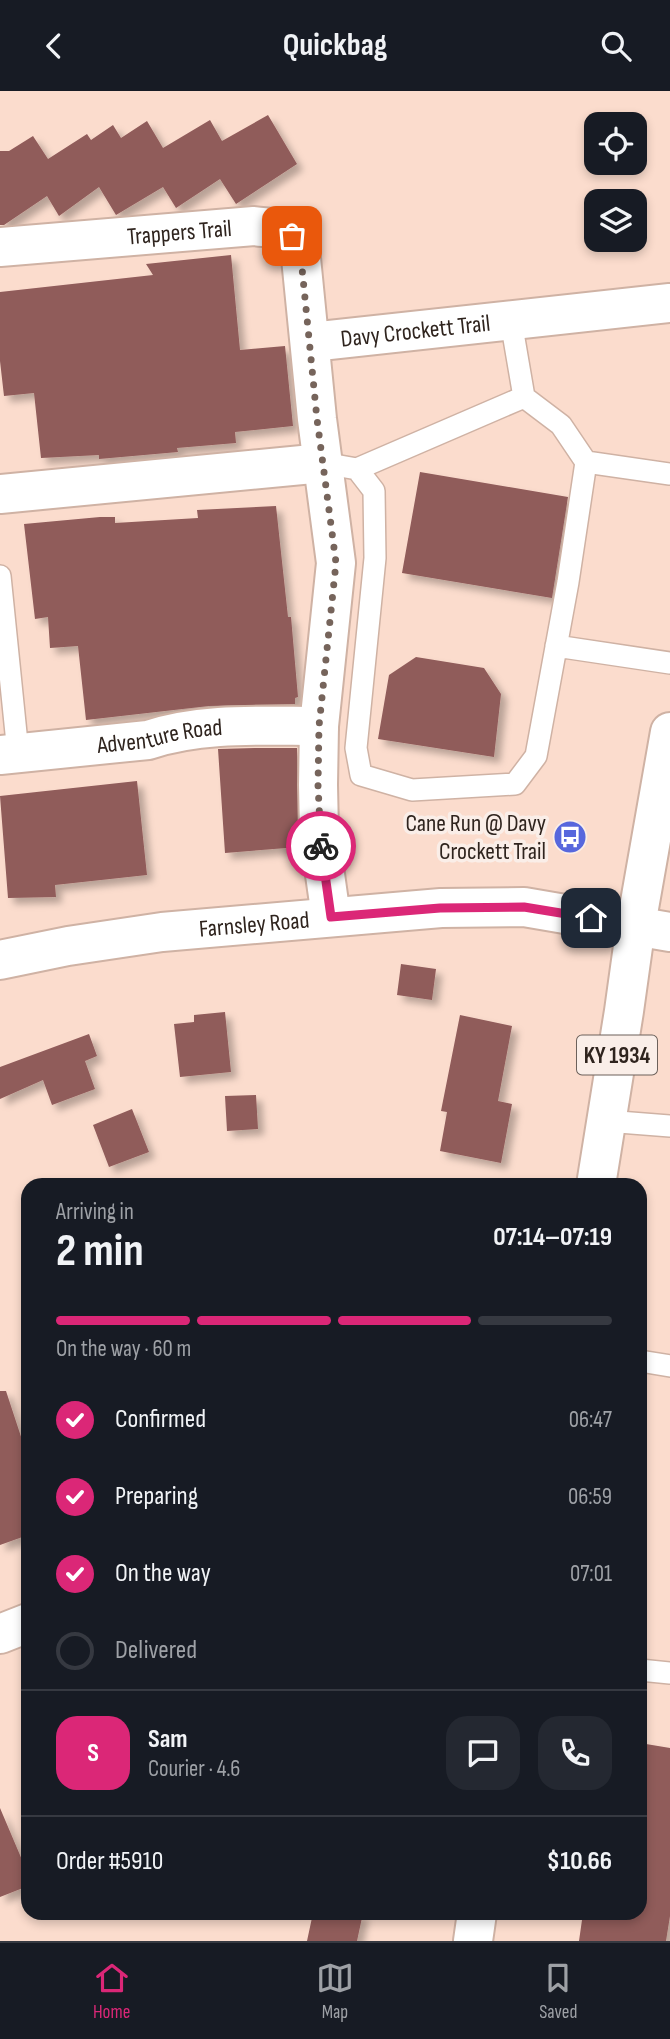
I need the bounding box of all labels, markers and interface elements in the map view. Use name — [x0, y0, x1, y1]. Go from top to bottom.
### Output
text: Quickbag — [283, 26, 387, 65]
icon: back — [35, 27, 73, 65]
icon: search — [597, 27, 635, 65]
map controls — [584, 112, 647, 252]
button: locate — [584, 112, 647, 175]
button: layers — [584, 189, 647, 252]
pin — [262, 206, 322, 266]
street label: Trappers Trail — [126, 214, 233, 251]
icon: bag — [273, 217, 311, 255]
street label: Davy Crockett Trail — [339, 309, 492, 354]
street label: Adventure Road — [95, 713, 223, 760]
place label: Cane Run @ Davy Crockett Trail — [406, 809, 546, 866]
courier — [286, 811, 356, 881]
bus stop icon: Cane Run @ Davy Crockett Trail — [551, 818, 589, 856]
icon: bike — [302, 827, 340, 865]
pin — [561, 888, 621, 948]
icon: home — [572, 899, 610, 937]
street label: Farnsley Road — [198, 905, 311, 944]
road number: KY 1934 — [577, 1036, 657, 1075]
text: Arriving in — [56, 1198, 134, 1226]
text: 07:14–07:19 — [493, 1222, 612, 1253]
text: 2 min — [56, 1224, 144, 1279]
text: On the way · 60 m — [56, 1335, 191, 1363]
icon: check — [56, 1401, 94, 1439]
text: Confirmed — [115, 1404, 206, 1435]
text: 06:47 — [569, 1406, 612, 1434]
icon: check — [56, 1478, 94, 1516]
text: Preparing — [115, 1481, 198, 1512]
text: 06:59 — [568, 1483, 612, 1511]
icon: check — [56, 1555, 94, 1593]
text: On the way — [115, 1558, 211, 1589]
text: 07:01 — [570, 1560, 612, 1588]
text: Delivered — [115, 1635, 197, 1666]
button: chat — [446, 1716, 520, 1790]
button: phone — [538, 1716, 612, 1790]
text: Sam — [148, 1724, 188, 1755]
text: S — [87, 1738, 99, 1769]
text: Courier · 4.6 — [148, 1755, 240, 1783]
text: Order #5910 — [56, 1846, 163, 1877]
text: $10.66 — [547, 1846, 612, 1877]
tab: Home — [93, 1959, 131, 2024]
tab: Map — [316, 1959, 354, 2024]
tab: Saved — [539, 1959, 577, 2024]

